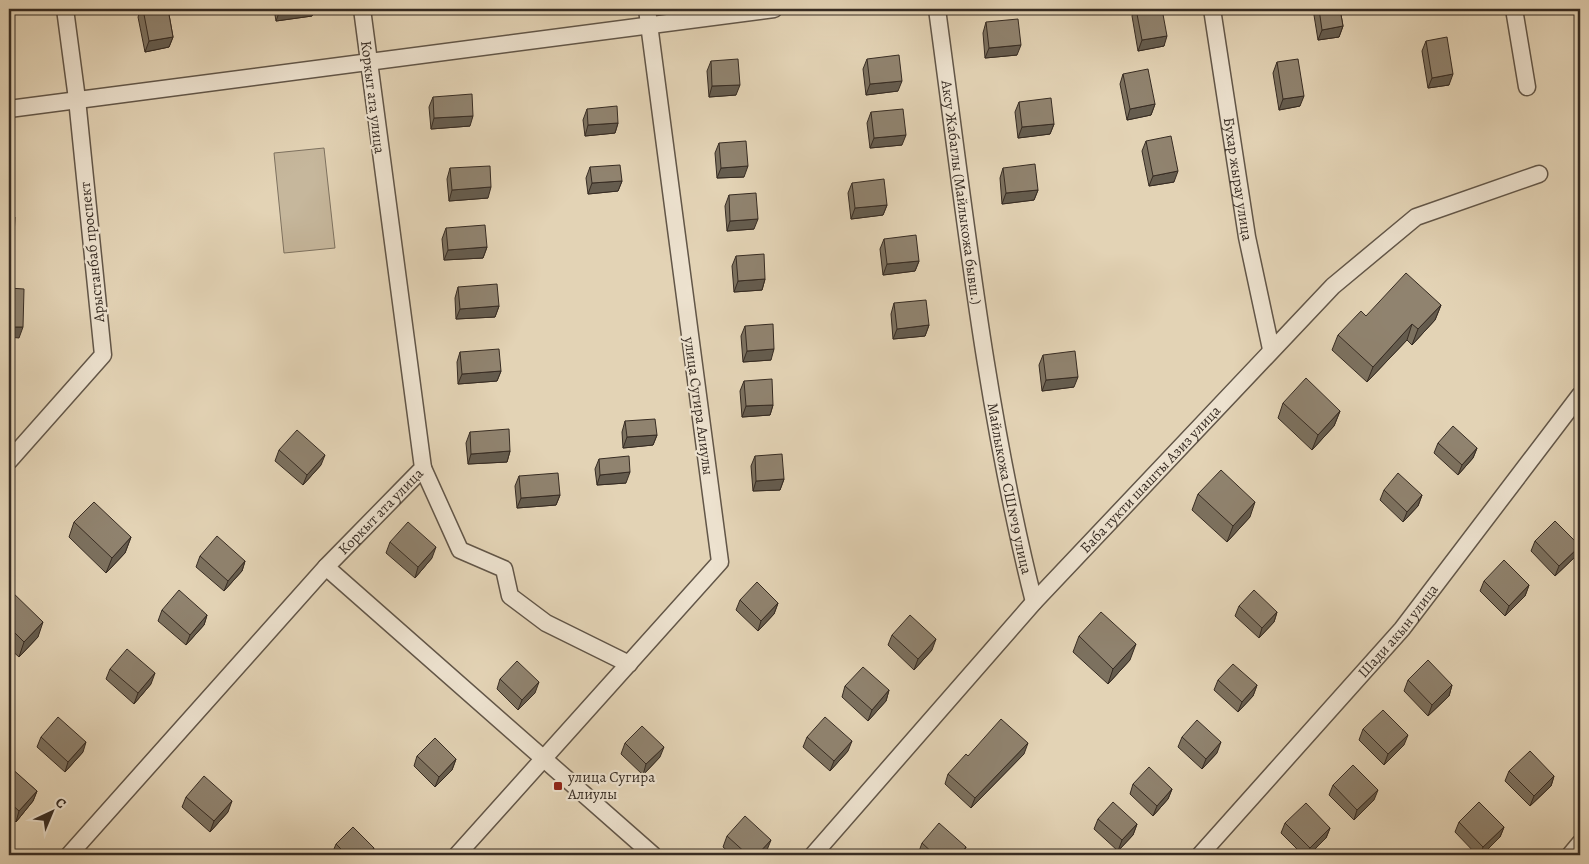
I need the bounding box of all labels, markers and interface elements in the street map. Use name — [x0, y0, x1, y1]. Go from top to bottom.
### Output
street label: Коркыт ата улица — [356, 39, 390, 155]
street label: Аксу Жабаглы (Майлыкожа бывш.) — [936, 78, 987, 306]
street label: Бухар жырау улица — [1219, 116, 1258, 243]
street label: Арыстанбаб проспект — [75, 180, 109, 324]
street label: улица Сугира Алиулы — [679, 335, 719, 476]
street label: Майлыкожа СШ№19 улица — [983, 401, 1037, 576]
street label: Баба тукти шашты Азиз улица — [1075, 401, 1225, 557]
street label: Коркыт ата улица — [334, 464, 428, 559]
street label: Шади акын улица — [1353, 580, 1443, 682]
place label: улица Сугира Алиулы — [567, 767, 655, 804]
marker: улица Сугира Алиулы — [552, 780, 564, 792]
north arrow — [28, 786, 78, 836]
text: С — [51, 793, 71, 813]

